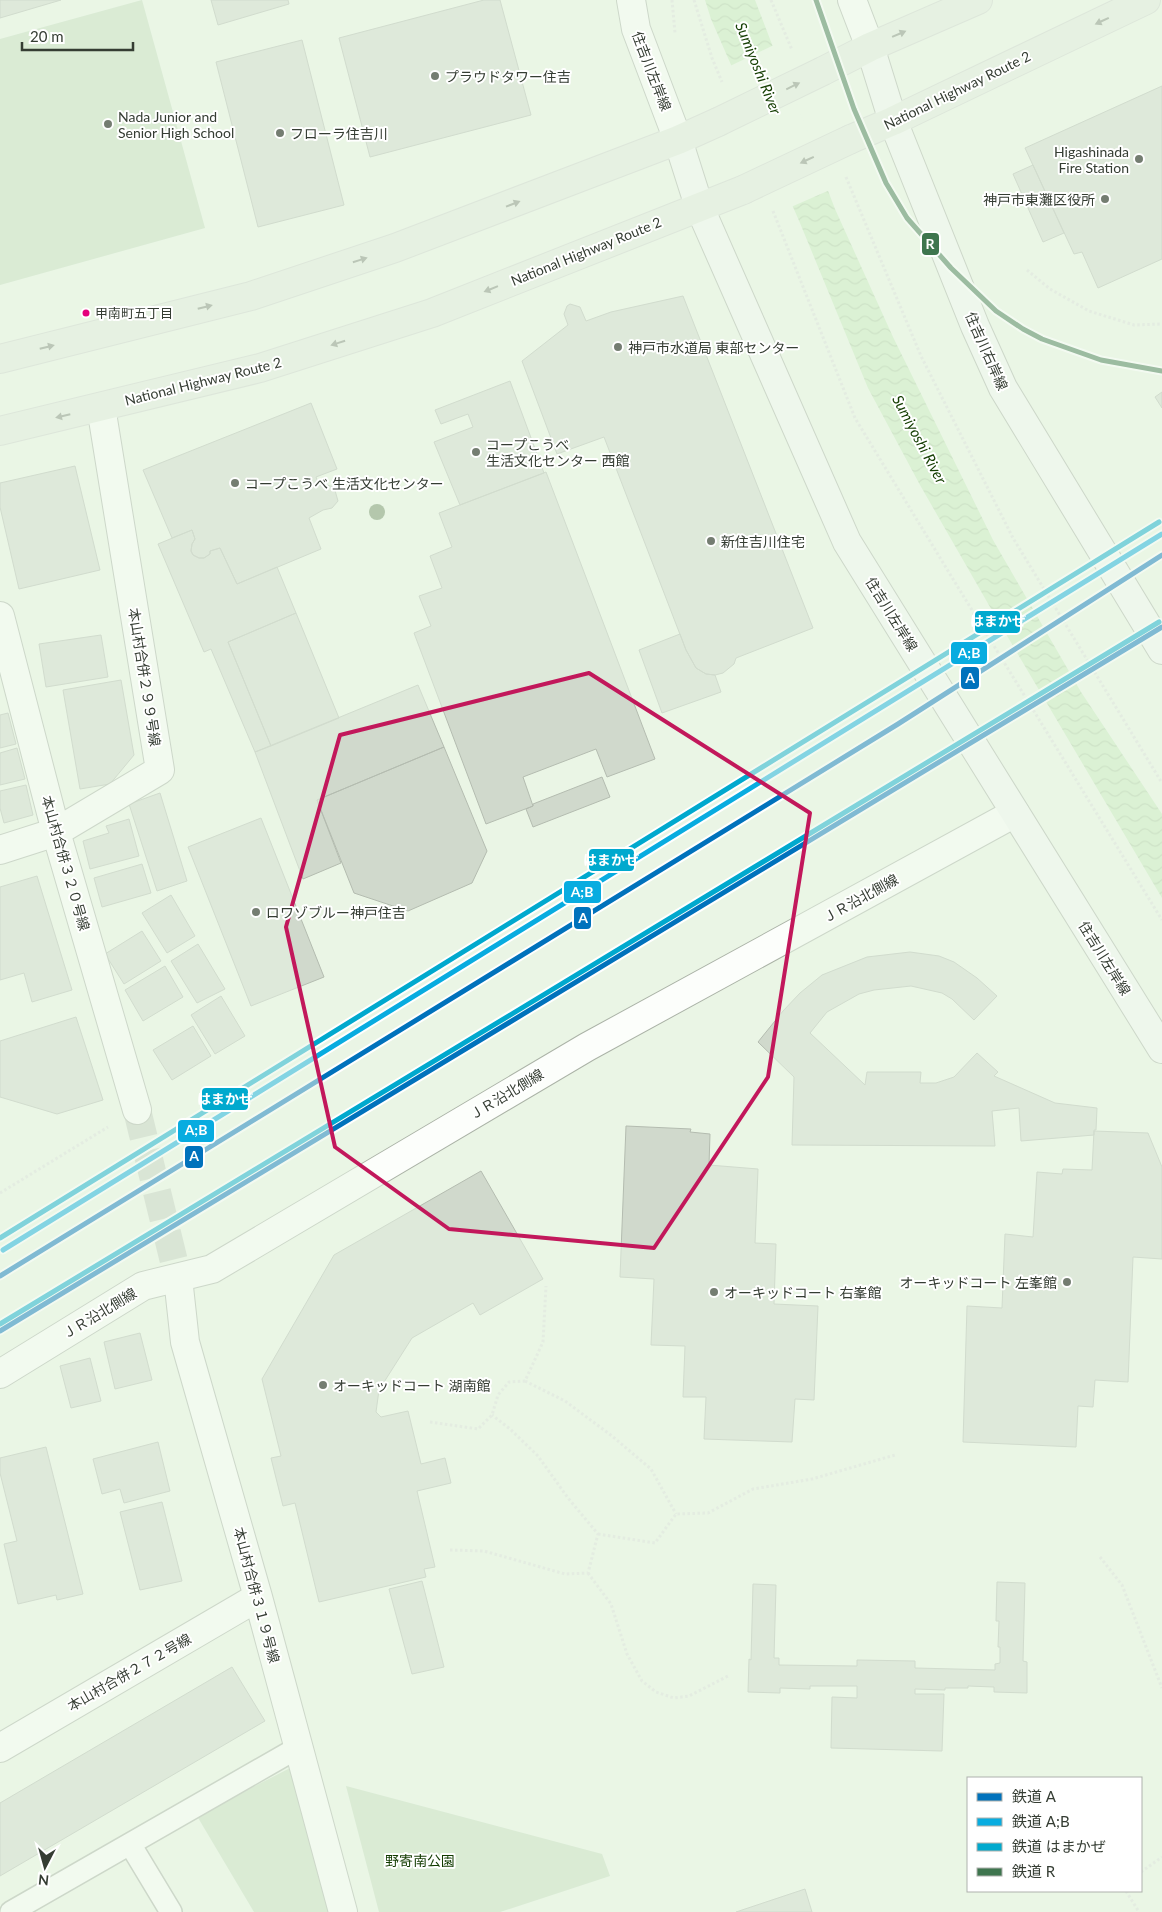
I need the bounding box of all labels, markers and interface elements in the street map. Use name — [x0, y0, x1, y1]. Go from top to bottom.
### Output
one-way arrow — [1095, 17, 1109, 25]
water label: Sumiyoshi River — [732, 19, 786, 118]
scale bar — [22, 20, 134, 52]
text: 20 m — [30, 27, 64, 45]
street label: 住吉川左岸線 — [629, 29, 675, 113]
one-way arrow — [892, 30, 906, 38]
street label: National Highway Route 2 — [881, 47, 1033, 133]
place label: プラウドタワー住吉 — [445, 68, 571, 85]
marker: プラウドタワー住吉 — [429, 70, 441, 82]
one-way arrow — [786, 82, 800, 90]
place label: Nada Junior and Senior High School — [118, 108, 234, 141]
marker: Nada Junior and Senior High School — [102, 118, 114, 130]
place label: フローラ住吉川 — [290, 125, 388, 142]
marker: フローラ住吉川 — [274, 127, 286, 139]
place label: Higashinada Fire Station — [1054, 143, 1129, 176]
marker: Higashinada Fire Station — [1133, 153, 1145, 165]
one-way arrow — [799, 156, 814, 164]
place label: 神戸市東灘区役所 — [983, 191, 1095, 208]
marker: 神戸市東灘区役所 — [1099, 193, 1111, 205]
one-way arrow — [505, 199, 520, 207]
street label: National Highway Route 2 — [508, 213, 664, 289]
line badge: R — [921, 232, 940, 256]
text: R — [925, 235, 935, 252]
one-way arrow — [353, 256, 368, 263]
one-way arrow — [484, 286, 498, 294]
one-way arrow — [197, 303, 212, 311]
place label: 甲南町五丁目 — [95, 305, 173, 321]
marker: 甲南町五丁目 — [81, 308, 91, 318]
street label: 住吉川右岸線 — [962, 309, 1012, 393]
place label: 神戸市水道局 東部センター — [628, 339, 800, 356]
one-way arrow — [330, 340, 345, 348]
marker: 神戸市水道局 東部センター — [612, 341, 624, 353]
one-way arrow — [40, 343, 55, 351]
street label: National Highway Route 2 — [123, 353, 283, 409]
water label: Sumiyoshi River — [889, 392, 951, 487]
one-way arrow — [55, 412, 70, 420]
place label: コープこうべ 生活文化センター 西館 — [486, 436, 630, 469]
marker: コープこうべ 生活文化センター 西館 — [470, 446, 482, 458]
place label: コープこうべ 生活文化センター — [245, 475, 444, 492]
marker: コープこうべ 生活文化センター — [229, 477, 241, 489]
place label: 新住吉川住宅 — [721, 533, 805, 550]
marker: 新住吉川住宅 — [705, 535, 717, 547]
street label: 住吉川左岸線 — [863, 574, 921, 654]
street label: 本山村合併２９９号線 — [126, 607, 164, 747]
line badge: はまかぜ — [974, 610, 1021, 634]
text: はまかぜ — [970, 612, 1026, 629]
line badge: A;B — [950, 641, 988, 665]
text: A;B — [957, 644, 980, 661]
line badge: A — [960, 666, 980, 690]
text: A — [964, 669, 975, 686]
street label: 本山村合併３２０号線 — [39, 793, 93, 933]
line badge: はまかぜ — [588, 848, 635, 872]
text: はまかぜ — [583, 851, 639, 868]
street label: ＪＲ沿北側線 — [819, 870, 901, 926]
line badge: A;B — [563, 880, 602, 904]
text: A;B — [570, 883, 593, 900]
place label: ロワゾブルー神戸住吉 — [266, 904, 406, 921]
marker: ロワゾブルー神戸住吉 — [250, 906, 262, 918]
line badge: A — [573, 906, 592, 930]
text: A — [577, 909, 588, 926]
street label: 住吉川左岸線 — [1076, 918, 1134, 998]
street label: ＪＲ沿北側線 — [466, 1065, 546, 1123]
line badge: はまかぜ — [201, 1087, 249, 1111]
text: はまかぜ — [197, 1090, 253, 1107]
line badge: A;B — [177, 1119, 215, 1143]
text: A;B — [184, 1121, 207, 1138]
line badge: A — [184, 1145, 204, 1169]
text: A — [188, 1147, 199, 1164]
place label: オーキッドコート 左峯館 — [899, 1274, 1057, 1291]
marker: オーキッドコート 左峯館 — [1061, 1276, 1073, 1288]
street label: ＪＲ沿北側線 — [59, 1284, 139, 1342]
place label: オーキッドコート 右峯館 — [724, 1284, 882, 1301]
marker: オーキッドコート 右峯館 — [708, 1286, 720, 1298]
place label: オーキッドコート 湖南館 — [333, 1377, 491, 1394]
marker: オーキッドコート 湖南館 — [317, 1379, 329, 1391]
street label: 本山村合併３１９号線 — [231, 1525, 283, 1665]
street label: 本山村合併２７２号線 — [64, 1630, 194, 1714]
legend — [967, 1777, 1142, 1892]
text: 鉄道 A — [1012, 1787, 1057, 1805]
text: 鉄道 A;B — [1012, 1812, 1070, 1830]
text: 鉄道 はまかぜ — [1012, 1837, 1106, 1855]
north arrow — [20, 1842, 70, 1892]
park label: 野寄南公園 — [385, 1852, 455, 1869]
text: 鉄道 R — [1012, 1862, 1056, 1880]
text: N — [37, 1871, 50, 1889]

